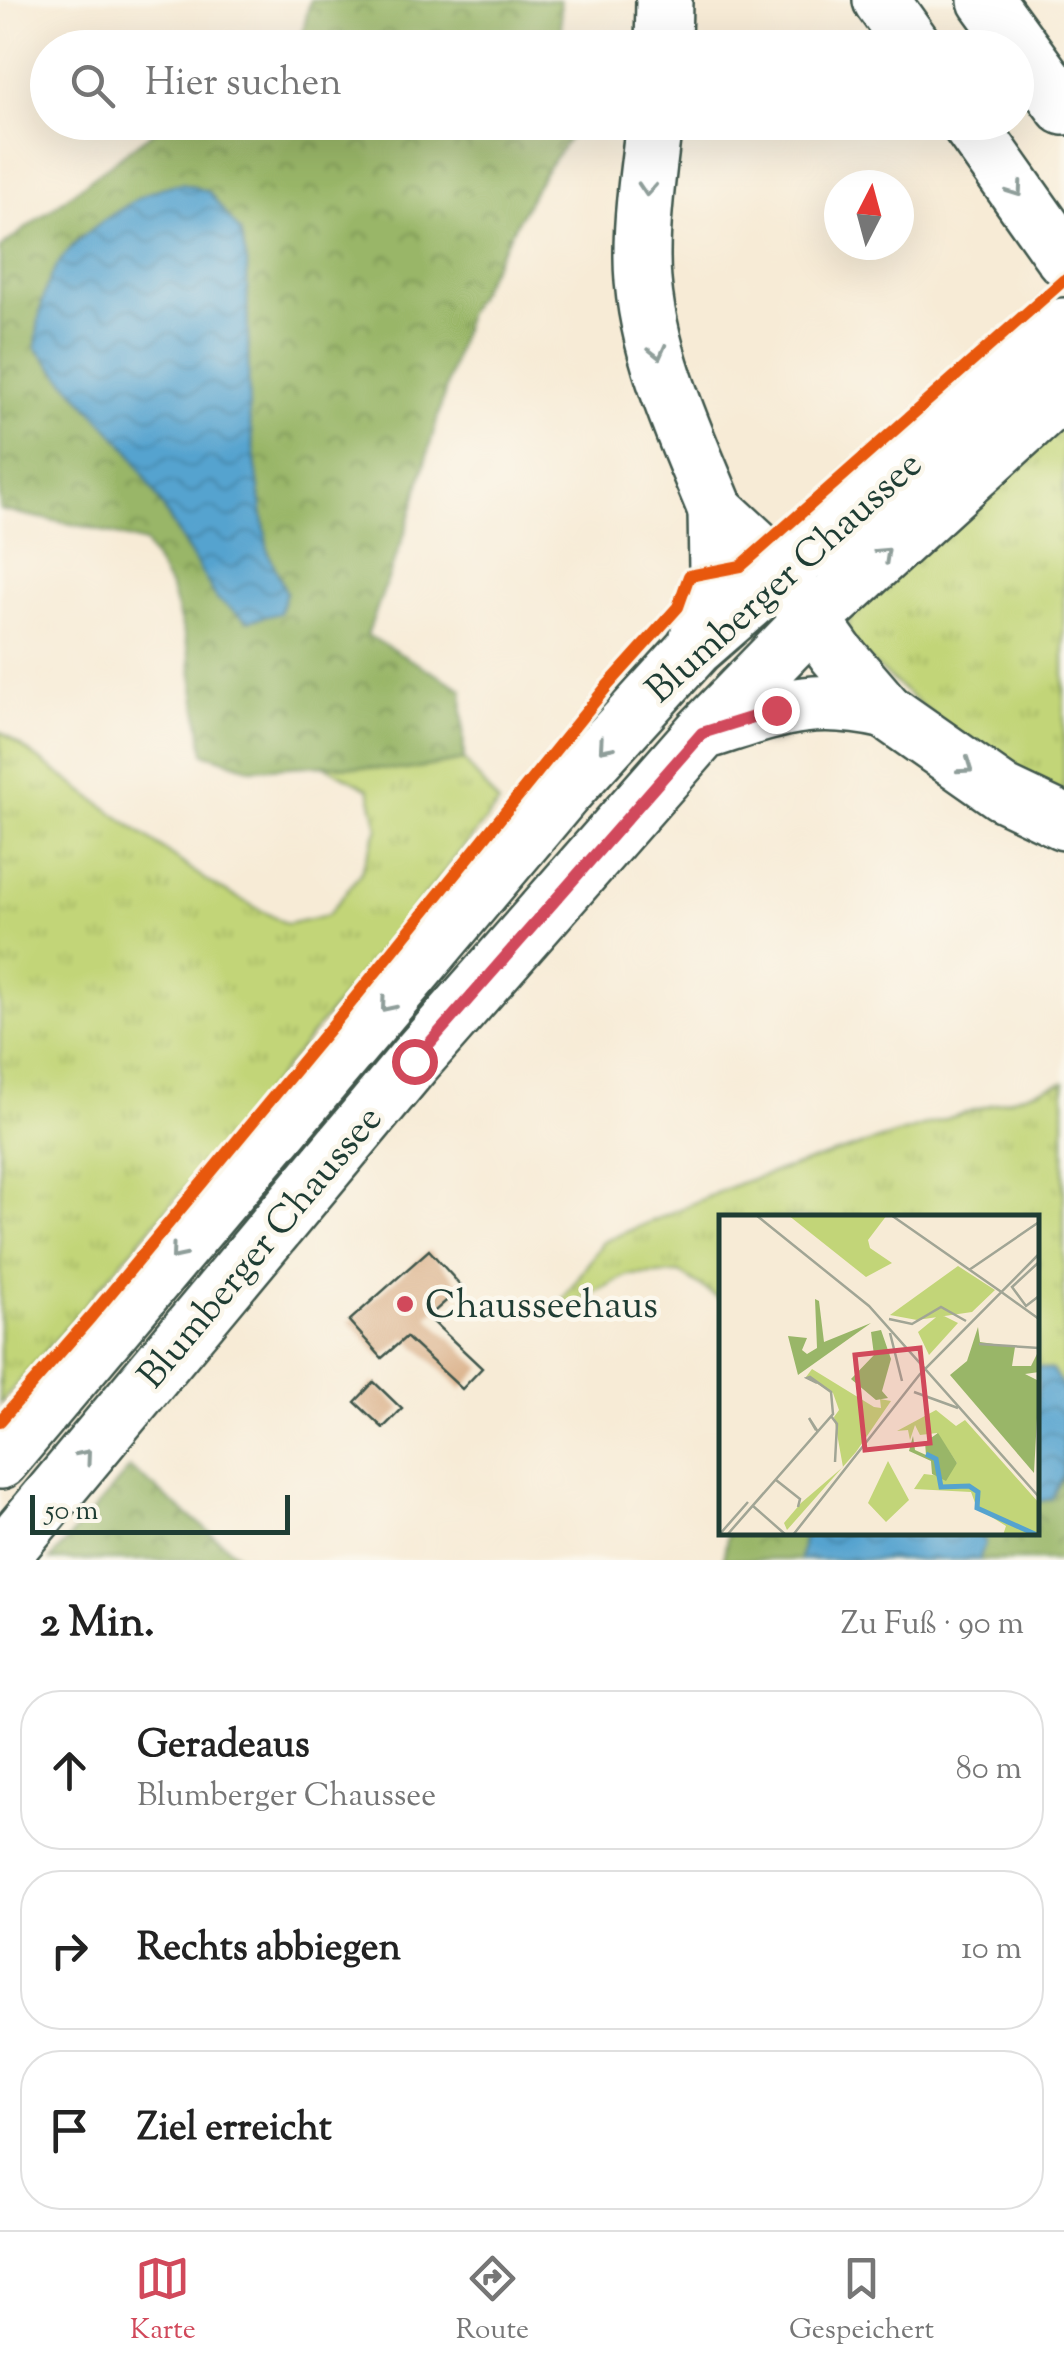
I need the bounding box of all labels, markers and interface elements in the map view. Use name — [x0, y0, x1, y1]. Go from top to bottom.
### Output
search box — [30, 30, 1034, 140]
icon: search — [65, 58, 120, 113]
text: Hier suchen — [145, 58, 342, 112]
north arrow — [824, 170, 914, 260]
one-way arrow — [1004, 179, 1022, 197]
one-way arrow — [636, 181, 658, 197]
one-way arrow — [646, 343, 667, 360]
street label: Blumberger Chaussee — [636, 440, 936, 718]
one-way arrow — [872, 548, 891, 566]
route end — [754, 688, 800, 734]
one-way arrow — [599, 734, 617, 752]
one-way arrow — [955, 755, 973, 773]
one-way arrow — [380, 994, 398, 1012]
route start — [392, 1039, 438, 1085]
street label: Blumberger Chaussee — [127, 1095, 397, 1402]
inset map — [719, 1215, 1039, 1535]
one-way arrow — [171, 1242, 189, 1260]
place label: Chausseehaus — [425, 1281, 658, 1335]
marker: Chausseehaus — [394, 1293, 416, 1315]
one-way arrow — [73, 1449, 91, 1467]
scale bar — [30, 1490, 290, 1534]
text: 50 m — [45, 1492, 99, 1532]
text: 2 Min. — [40, 1595, 155, 1655]
text: Zu Fuß · 90 m — [841, 1602, 1024, 1648]
text: Geradeaus — [137, 1720, 310, 1774]
icon: ahead — [42, 1743, 97, 1798]
text: 80 m — [956, 1747, 1022, 1793]
text: Blumberger Chaussee — [137, 1774, 436, 1820]
icon: right — [42, 1923, 97, 1978]
text: Rechts abbiegen — [137, 1923, 401, 1977]
text: 10 m — [961, 1927, 1022, 1973]
icon: arrive — [42, 2103, 97, 2158]
text: Ziel erreicht — [137, 2103, 332, 2157]
tab: Karte — [130, 2251, 196, 2351]
tab: Route — [456, 2251, 529, 2351]
tab: Gespeichert — [789, 2251, 934, 2351]

